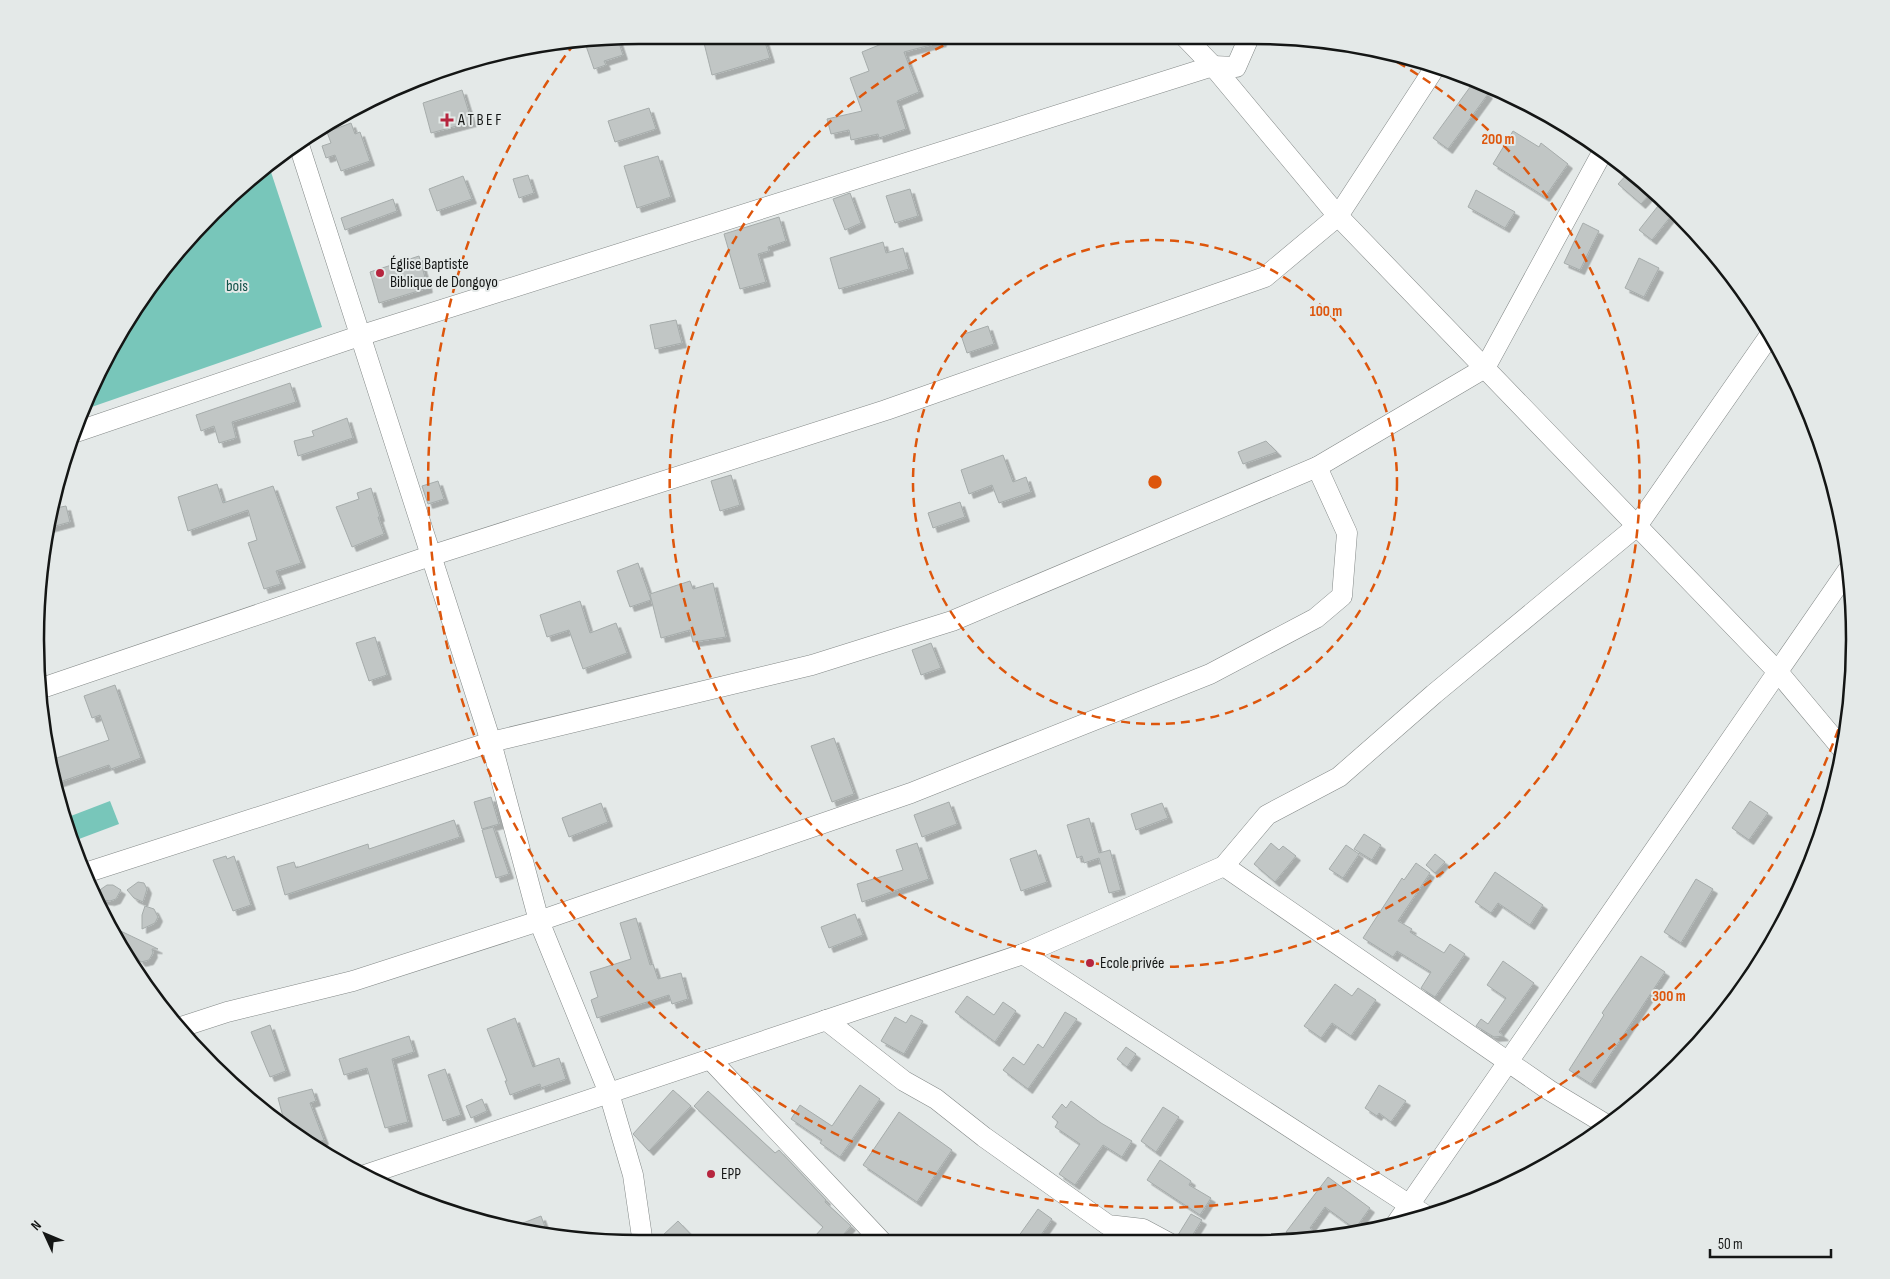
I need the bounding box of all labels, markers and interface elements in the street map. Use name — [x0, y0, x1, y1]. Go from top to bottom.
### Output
place label: A T B E F — [457, 111, 502, 130]
marker: A T B E F — [440, 113, 454, 127]
text: 200 m — [1481, 130, 1515, 149]
place label: Église Baptiste Biblique de Dongoyo — [390, 255, 498, 292]
marker: Église Baptiste Biblique de Dongoyo — [374, 267, 386, 279]
park label: bois — [226, 277, 248, 296]
text: 100 m — [1310, 302, 1342, 321]
centre of rings — [1146, 473, 1164, 491]
place label: Ecole privée — [1100, 954, 1165, 973]
marker: Ecole privée — [1084, 957, 1096, 969]
text: 300 m — [1652, 987, 1686, 1006]
place label: EPP — [721, 1165, 741, 1184]
marker: EPP — [705, 1168, 717, 1180]
north arrow — [20, 1209, 70, 1259]
text: N — [27, 1217, 45, 1234]
scale bar — [1710, 1226, 1831, 1258]
text: 50 m — [1718, 1235, 1743, 1254]

